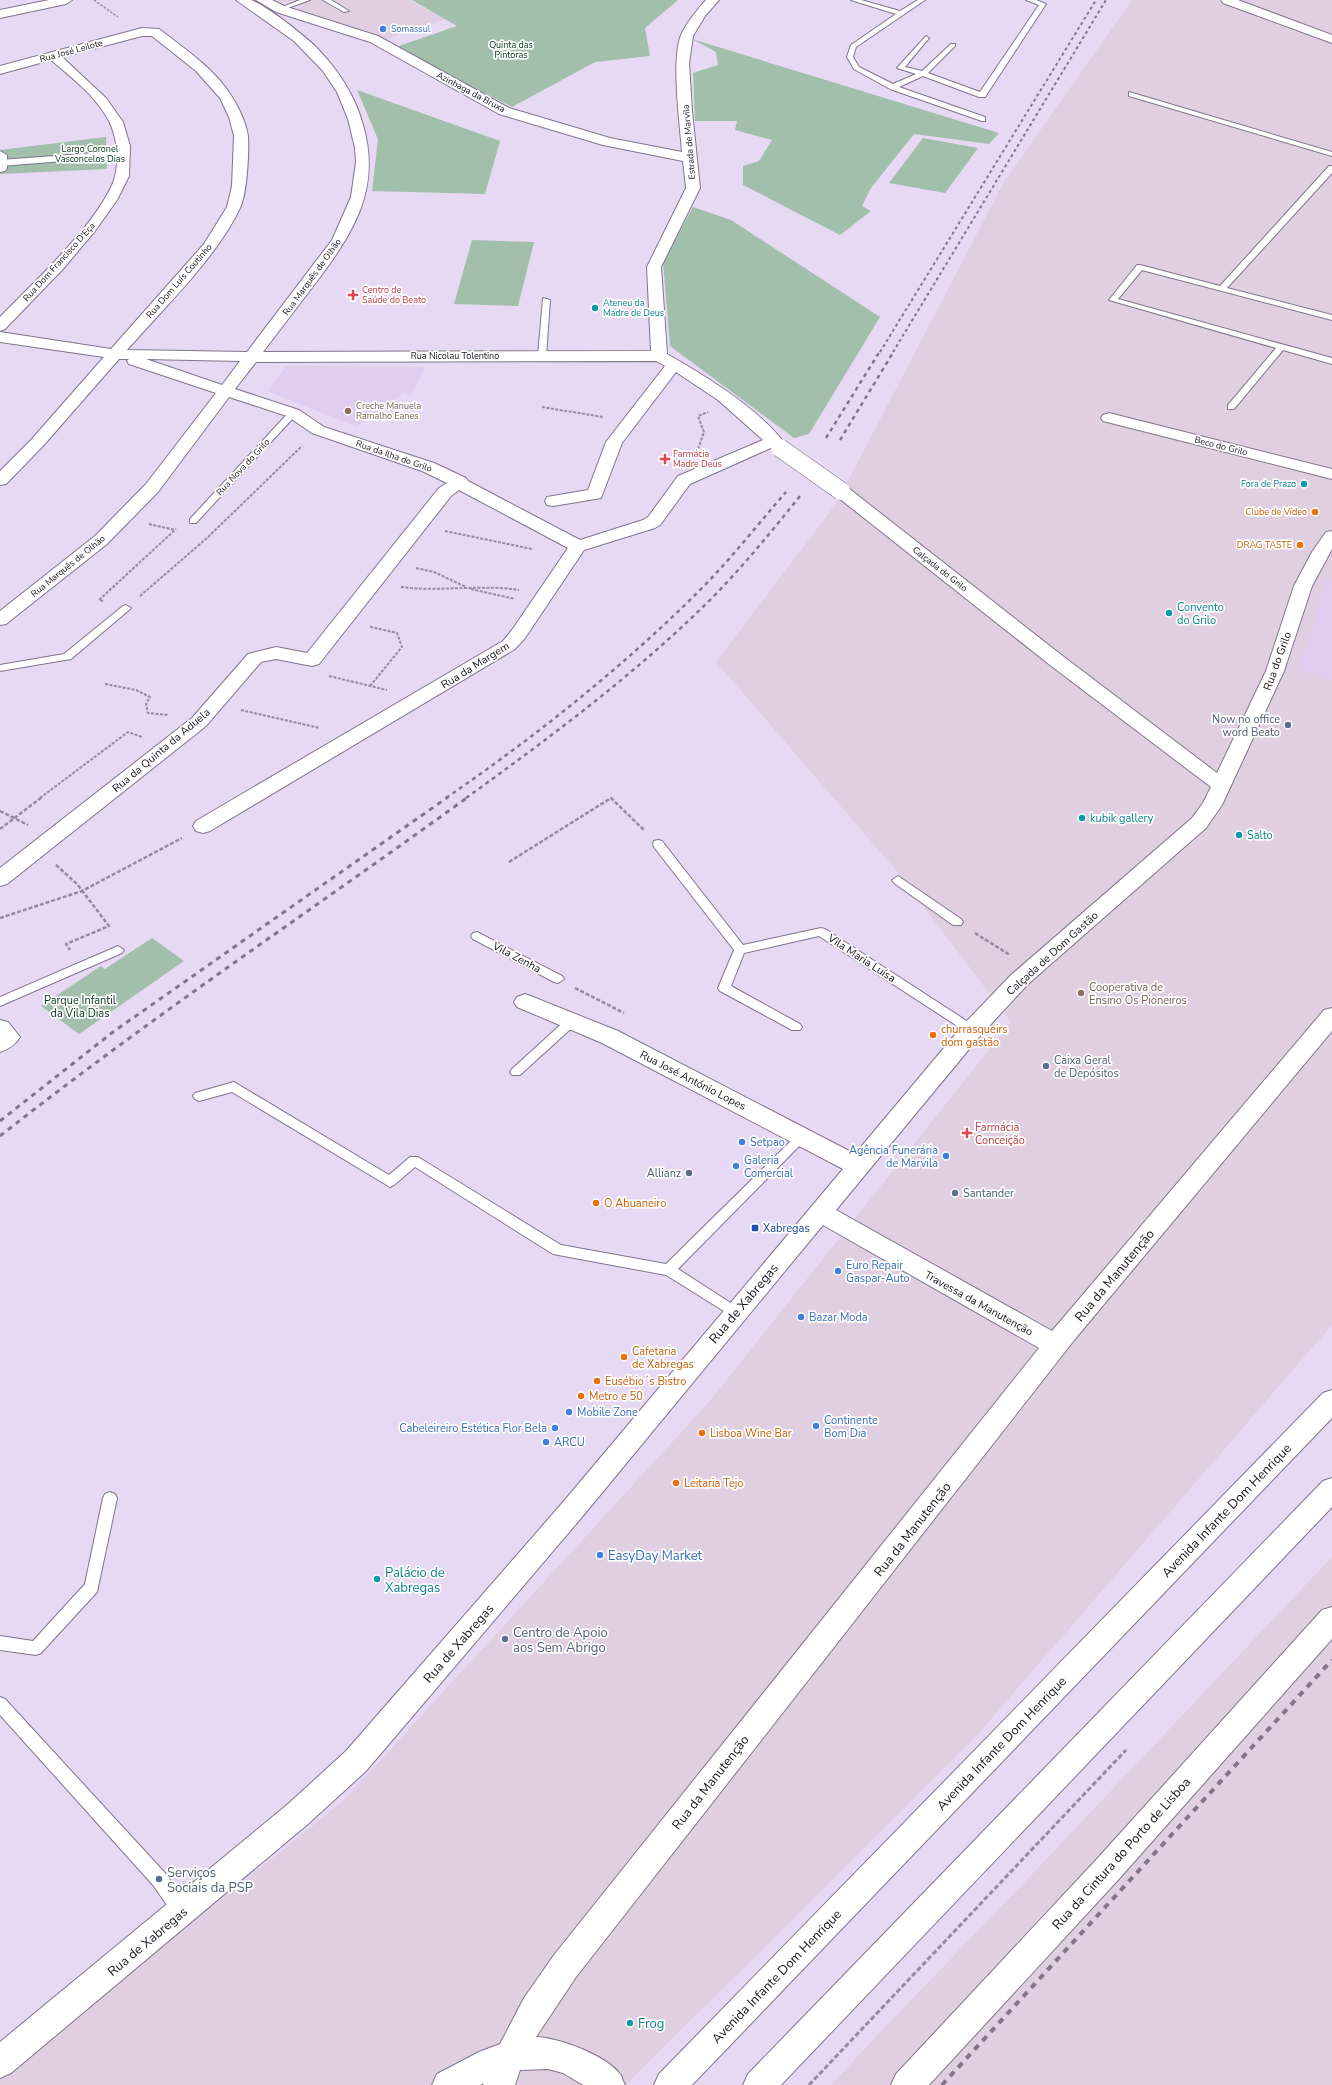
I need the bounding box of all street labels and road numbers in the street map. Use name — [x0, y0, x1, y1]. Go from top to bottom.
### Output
street label: Rua José Leilote — [38, 37, 104, 65]
street label: Azinhaga da Bruxa — [434, 69, 508, 115]
street label: Estrada de Marvila — [680, 104, 698, 180]
street label: Rua Dom Francisco D'Eça — [20, 220, 98, 304]
street label: Rua Marquês de Olhão — [280, 236, 344, 318]
street label: Rua Dom Luís Coutinho — [143, 241, 215, 321]
street label: Rua Nicolau Tolentino — [411, 350, 499, 362]
street label: Beco do Grilo — [1193, 434, 1249, 458]
street label: Rua Nova do Grilo — [214, 436, 272, 498]
street label: Rua da Ilha do Grilo — [354, 437, 434, 475]
street label: Rua Marquês de Olhão — [28, 532, 108, 600]
street label: Calçada do Grilo — [910, 544, 970, 594]
street label: Rua do Grilo — [1260, 630, 1295, 693]
street label: Rua da Margem — [438, 638, 512, 692]
street label: Rua da Quinta da Aduela — [109, 705, 214, 796]
street label: Calçada de Dom Gastão — [1003, 908, 1101, 999]
street label: Vila Maria Luísa — [824, 930, 899, 986]
street label: Vila Zenha — [489, 938, 544, 976]
street label: Rua José António Lopes — [637, 1047, 748, 1114]
street label: Rua da Manutenção — [1071, 1226, 1159, 1326]
street label: Rua de Xabregas — [705, 1260, 783, 1347]
street label: Travessa da Manutenção — [922, 1267, 1036, 1340]
street label: Avenida Infante Dom Henrique — [1158, 1440, 1296, 1582]
street label: Rua da Manutenção — [870, 1479, 955, 1581]
street label: Rua de Xabregas — [419, 1600, 498, 1687]
street label: Avenida Infante Dom Henrique — [933, 1673, 1071, 1815]
street label: Rua da Manutenção — [668, 1732, 753, 1834]
street label: Rua da Cintura do Porto de Lisboa — [1048, 1774, 1195, 1934]
street label: Rua de Xabregas — [104, 1903, 191, 1981]
street label: Avenida Infante Dom Henrique — [708, 1906, 846, 2048]

